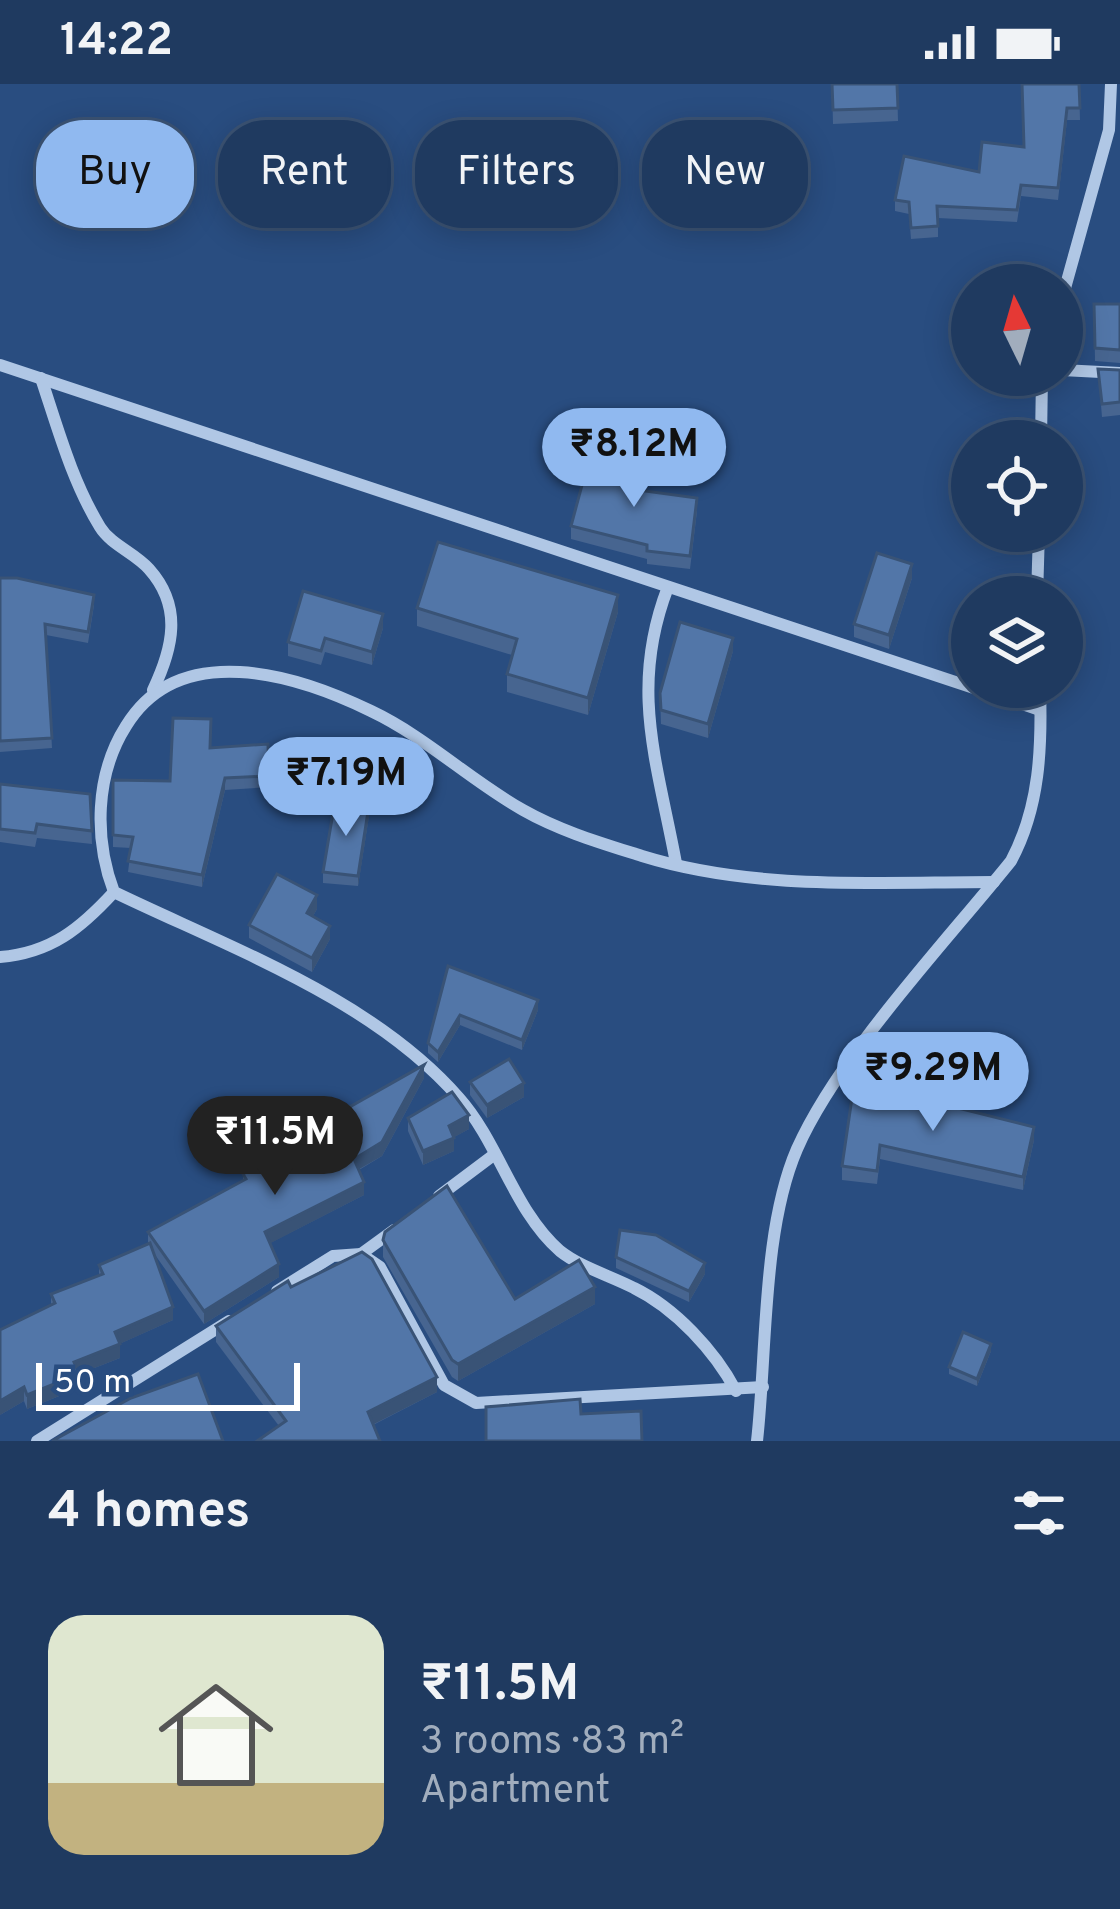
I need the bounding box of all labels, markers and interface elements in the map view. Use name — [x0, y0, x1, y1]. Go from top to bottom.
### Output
text: 14:22 — [60, 14, 173, 71]
chip: Buy — [36, 120, 194, 228]
chip: Rent — [218, 120, 391, 228]
chip: Filters — [415, 120, 618, 228]
chip: New — [642, 120, 808, 228]
north arrow — [951, 264, 1083, 396]
map controls — [951, 264, 1083, 708]
pin: ₹8.12M — [536, 408, 732, 510]
button: locate — [951, 420, 1083, 552]
text: ₹8.12M — [569, 422, 699, 471]
button: layers — [951, 576, 1083, 708]
pin: ₹7.19M — [248, 737, 444, 839]
text: ₹7.19M — [285, 751, 407, 800]
pin: ₹9.29M — [835, 1032, 1031, 1134]
text: ₹9.29M — [864, 1046, 1002, 1095]
pin: ₹11.5M — [177, 1096, 373, 1198]
text: ₹11.5M — [214, 1110, 336, 1159]
scale bar — [36, 1357, 300, 1410]
text: 50 m — [54, 1363, 131, 1405]
icon: filters — [1006, 1480, 1072, 1546]
text: 4 homes — [48, 1481, 250, 1546]
text: ₹11.5M — [420, 1654, 579, 1719]
icon: home — [144, 1663, 288, 1807]
text: 3 rooms · 83 m² — [420, 1719, 684, 1768]
text: Apartment — [420, 1768, 610, 1817]

